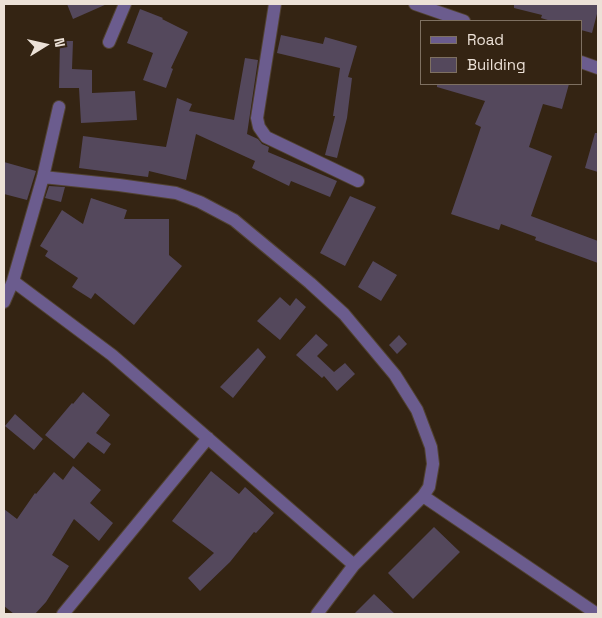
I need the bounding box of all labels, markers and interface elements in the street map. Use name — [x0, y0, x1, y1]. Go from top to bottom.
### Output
north arrow — [20, 20, 70, 70]
legend — [420, 20, 582, 85]
text: Road — [467, 30, 504, 49]
text: N — [50, 36, 69, 49]
text: Building — [467, 55, 526, 74]

